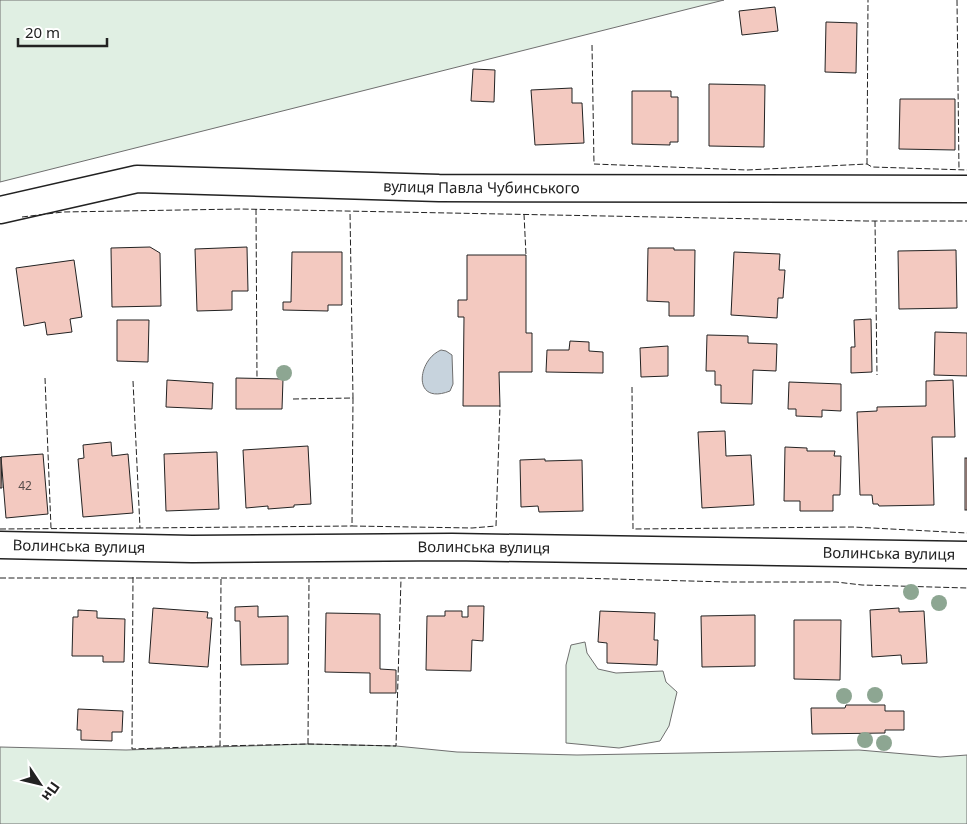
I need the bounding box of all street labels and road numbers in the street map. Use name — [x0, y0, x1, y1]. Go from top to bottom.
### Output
street label: вулиця Павла Чубинського — [383, 175, 580, 197]
street label: Волинська вулиця — [12, 534, 146, 557]
street label: Волинська вулиця — [417, 536, 550, 558]
street label: Волинська вулиця — [822, 542, 955, 564]

